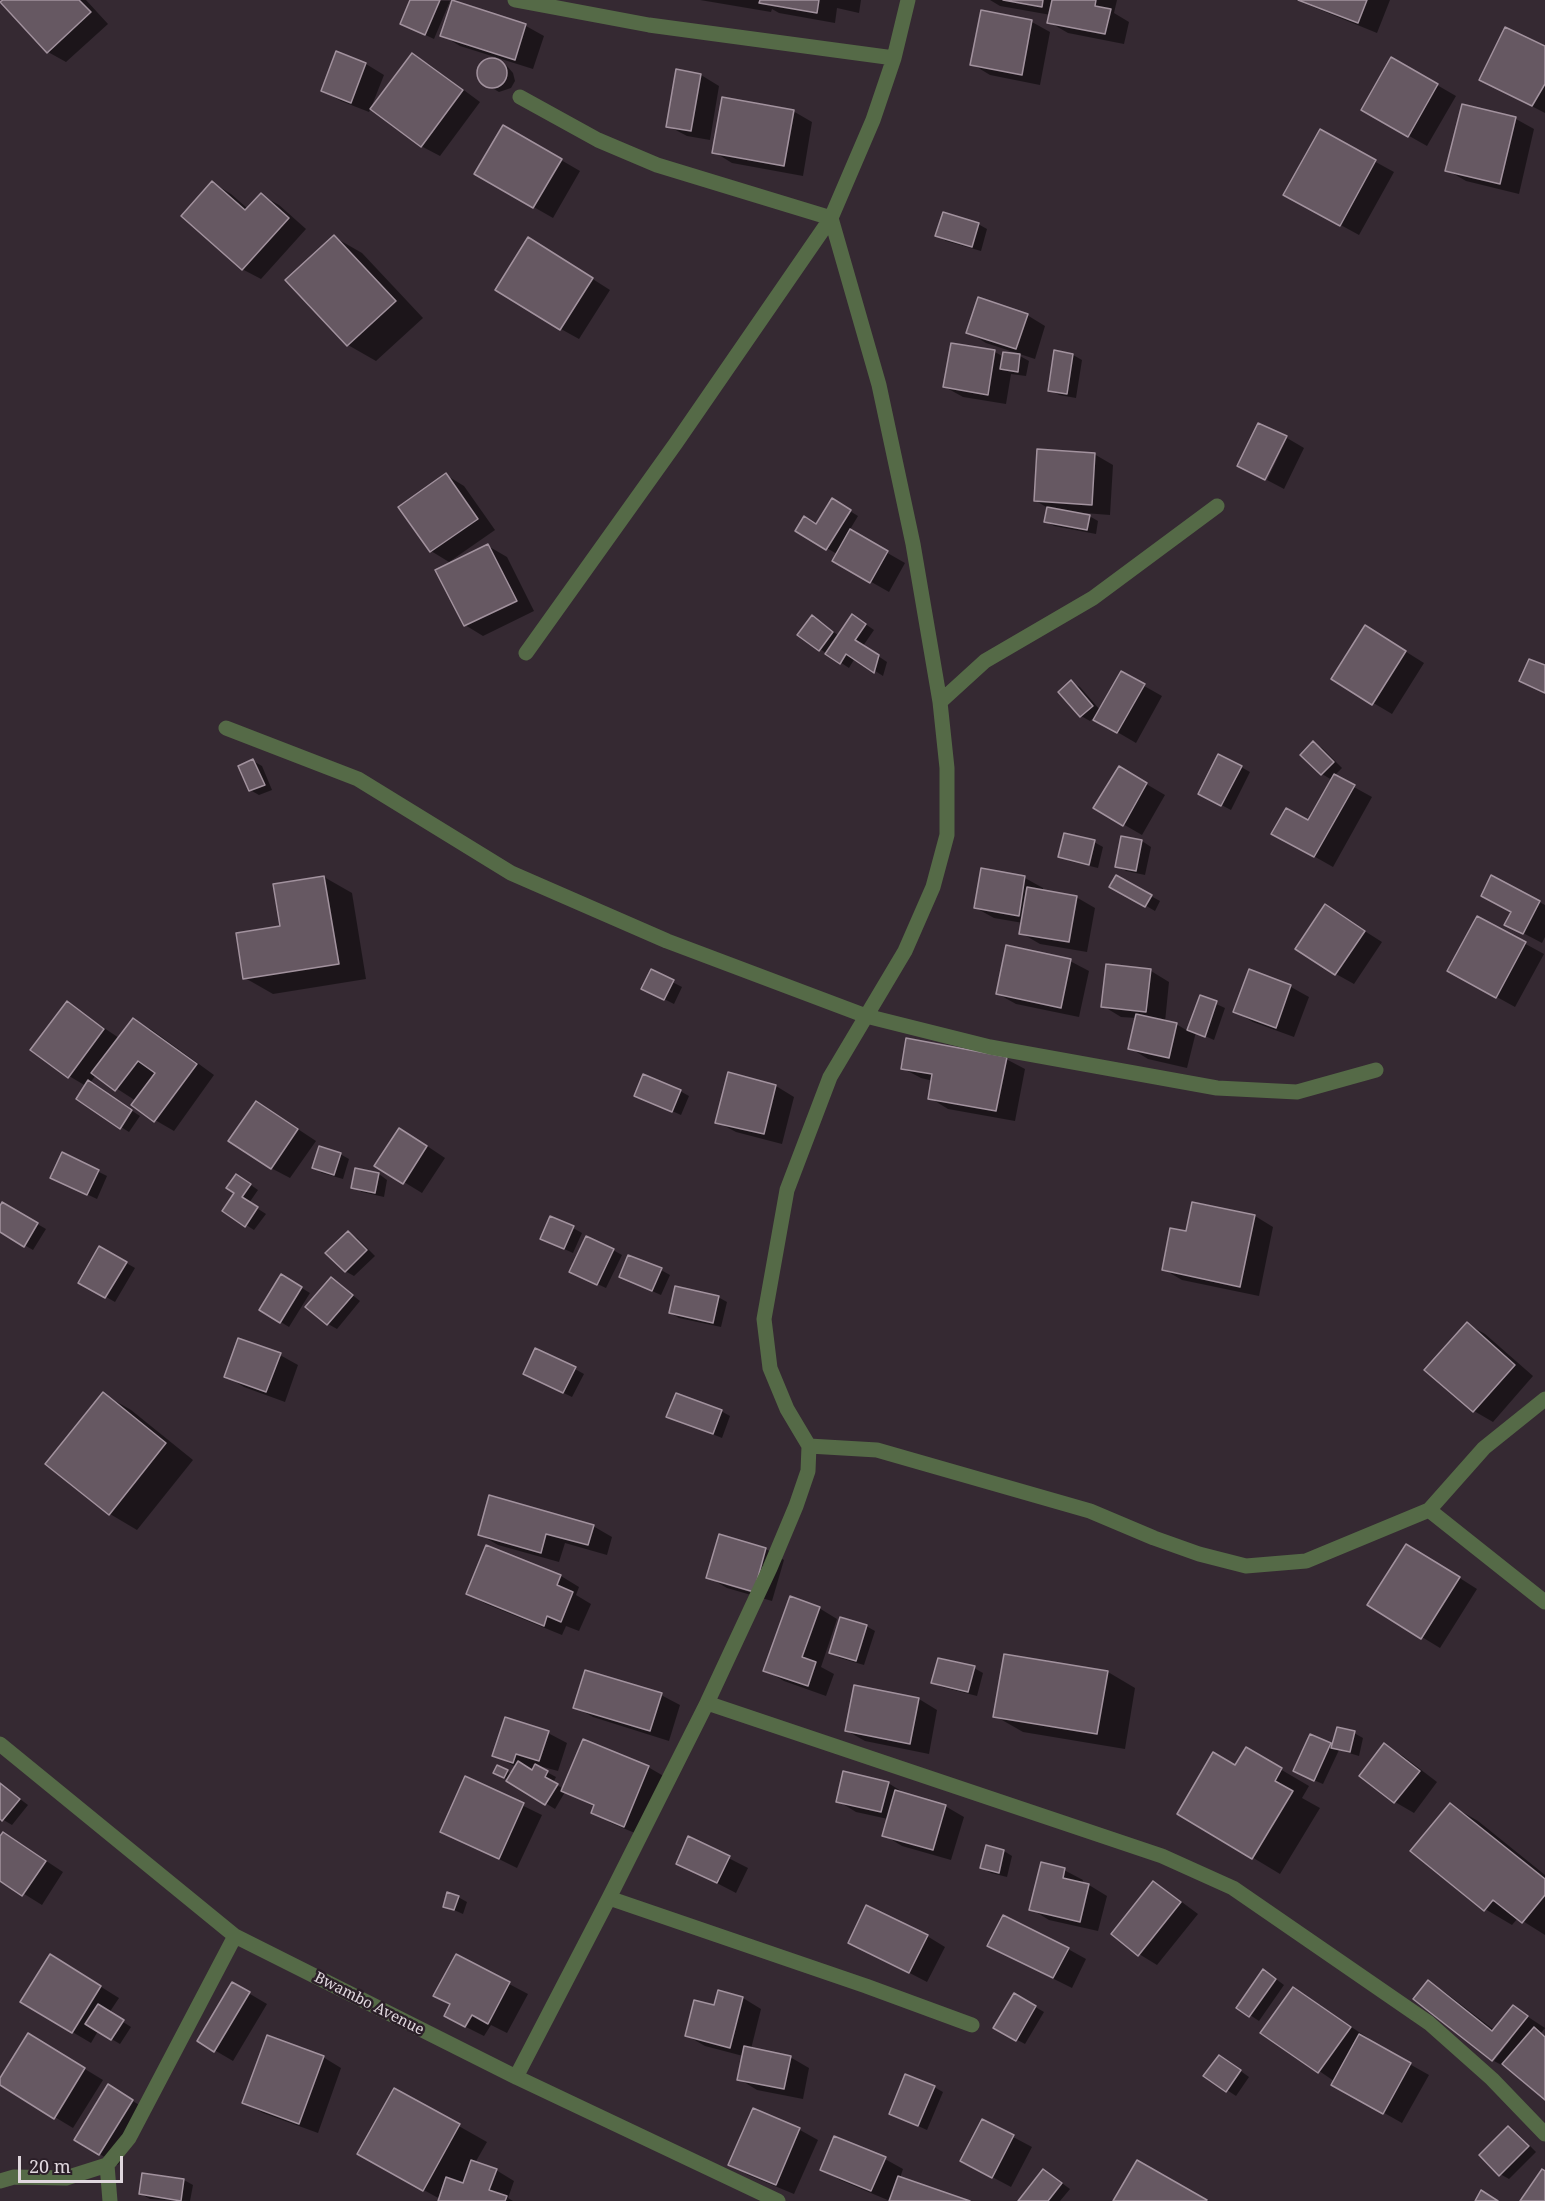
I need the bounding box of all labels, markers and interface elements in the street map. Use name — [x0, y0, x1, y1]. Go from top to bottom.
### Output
street label: Bwambo Avenue — [311, 1969, 427, 2039]
scale bar — [21, 2144, 126, 2182]
text: 20 m — [29, 2154, 71, 2178]

